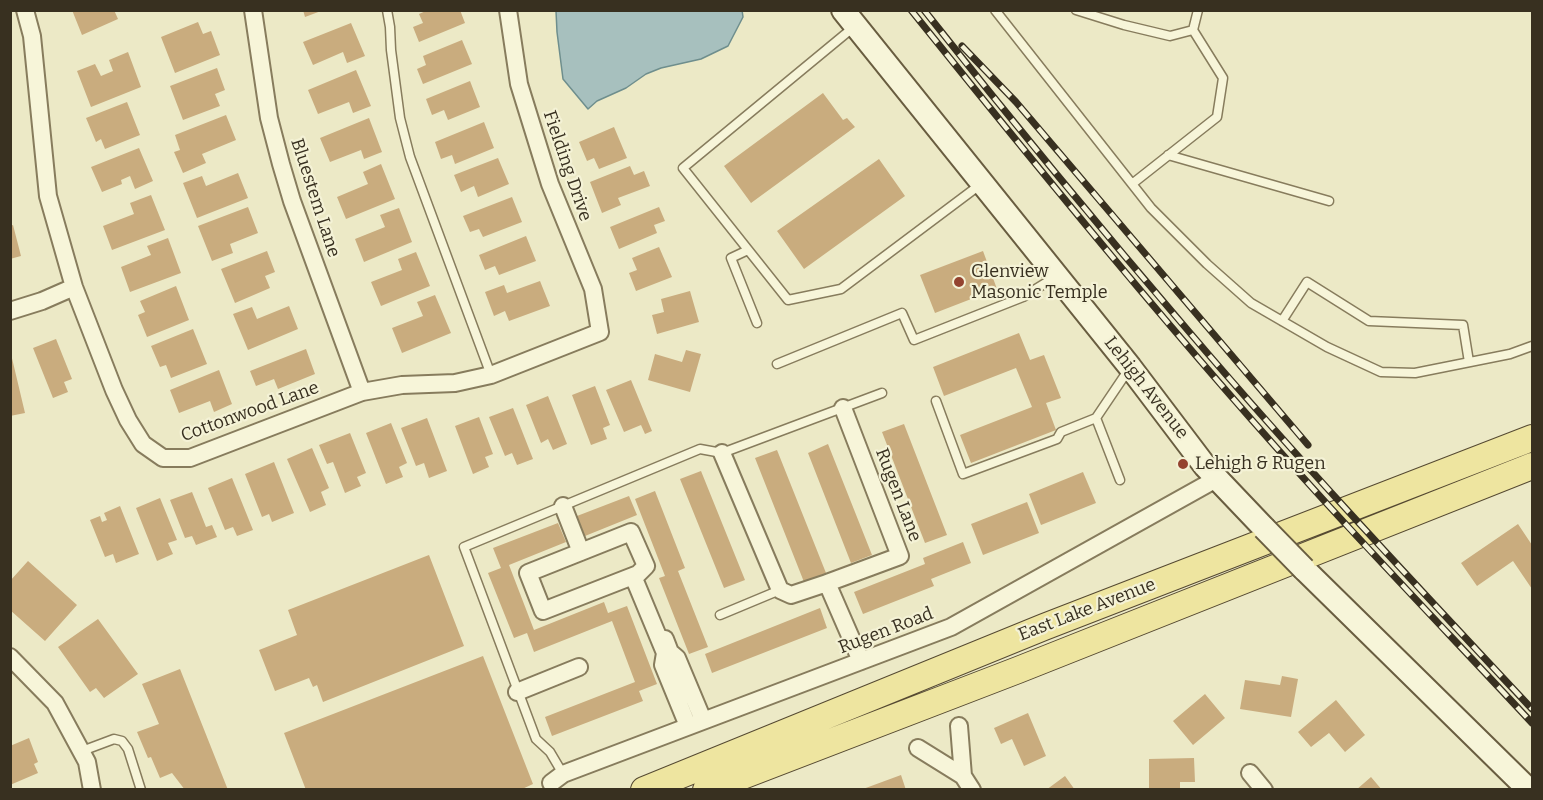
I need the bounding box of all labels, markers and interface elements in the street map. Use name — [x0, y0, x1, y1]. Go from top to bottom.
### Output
street label: Fielding Drive — [538, 108, 596, 224]
street label: Bluestem Lane — [286, 136, 344, 260]
place label: Glenview Masonic Temple — [971, 261, 1108, 304]
marker: Glenview Masonic Temple — [952, 275, 966, 289]
street label: Lehigh Avenue — [1099, 332, 1193, 444]
street label: Cottonwood Lane — [178, 377, 322, 447]
street label: Rugen Lane — [870, 445, 926, 545]
place label: Lehigh & Rugen — [1195, 453, 1326, 475]
marker: Lehigh & Rugen — [1176, 457, 1190, 471]
street label: East Lake Avenue — [1015, 574, 1159, 646]
street label: Rugen Road — [836, 603, 936, 659]

